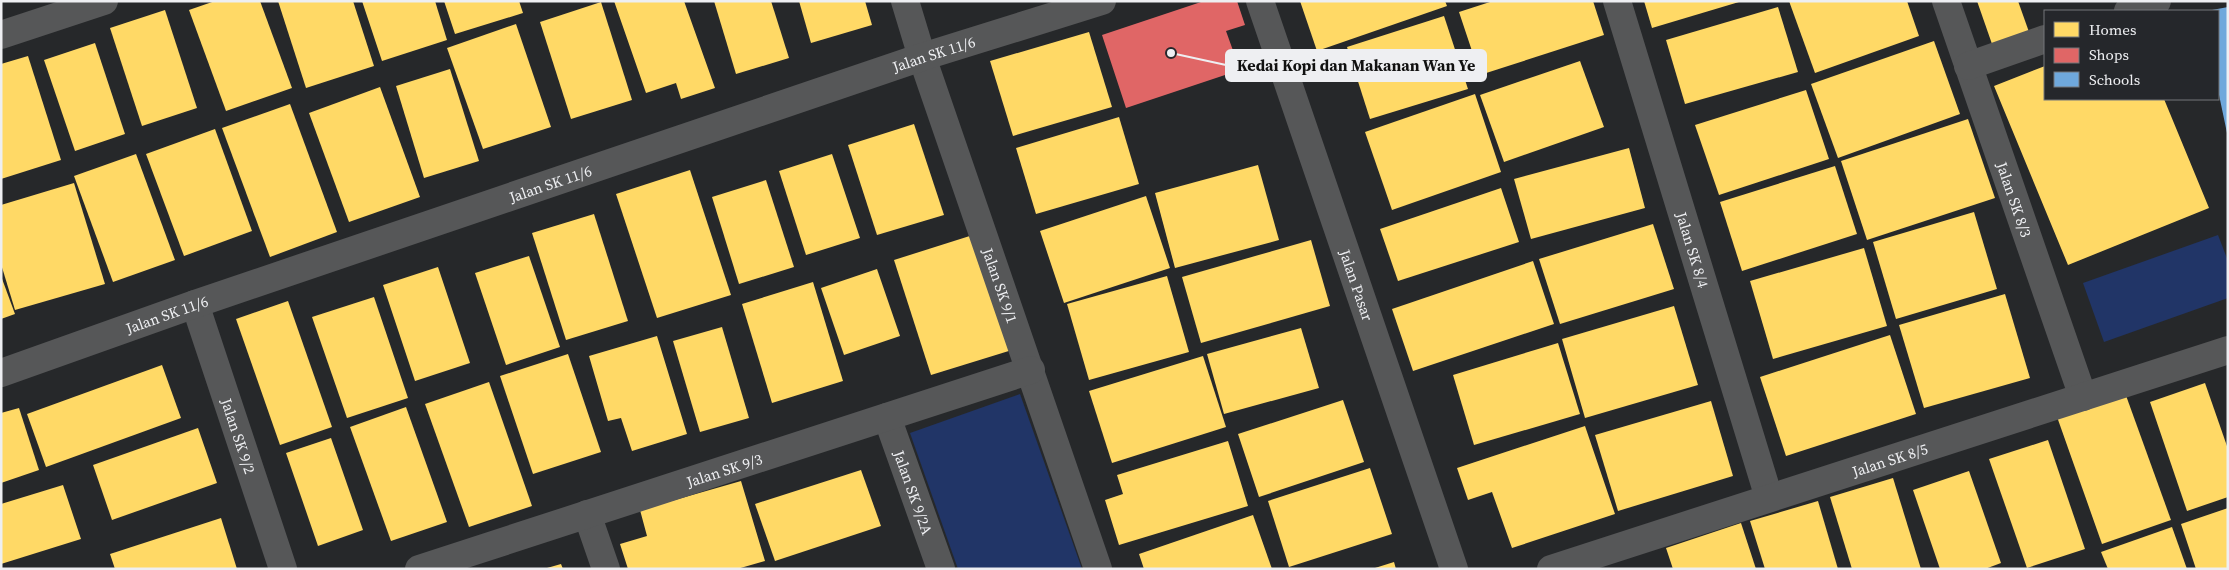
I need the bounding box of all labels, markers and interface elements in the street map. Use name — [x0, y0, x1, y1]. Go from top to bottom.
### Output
legend — [2044, 10, 2219, 100]
text: Homes — [2089, 19, 2136, 40]
street label: Jalan SK 11/6 — [889, 31, 978, 77]
text: Shops — [2089, 44, 2129, 65]
callout: Kedai Kopi dan Makanan Wan Ye — [1226, 50, 1486, 81]
text: Kedai Kopi dan Makanan Wan Ye — [1237, 54, 1475, 76]
text: Schools — [2089, 69, 2140, 90]
street label: Jalan SK 8/3 — [1992, 158, 2037, 240]
street label: Jalan SK 11/6 — [505, 160, 594, 207]
street label: Jalan SK 8/4 — [1671, 208, 1715, 291]
street label: Jalan SK 9/1 — [978, 244, 1023, 326]
street label: Jalan Pasar — [1335, 245, 1379, 324]
street label: Jalan SK 11/6 — [122, 290, 211, 339]
street label: Jalan SK 9/2 — [216, 394, 261, 476]
street label: Jalan SK 8/5 — [1848, 437, 1930, 482]
street label: Jalan SK 9/2A — [889, 446, 938, 538]
street label: Jalan SK 9/3 — [683, 448, 765, 492]

